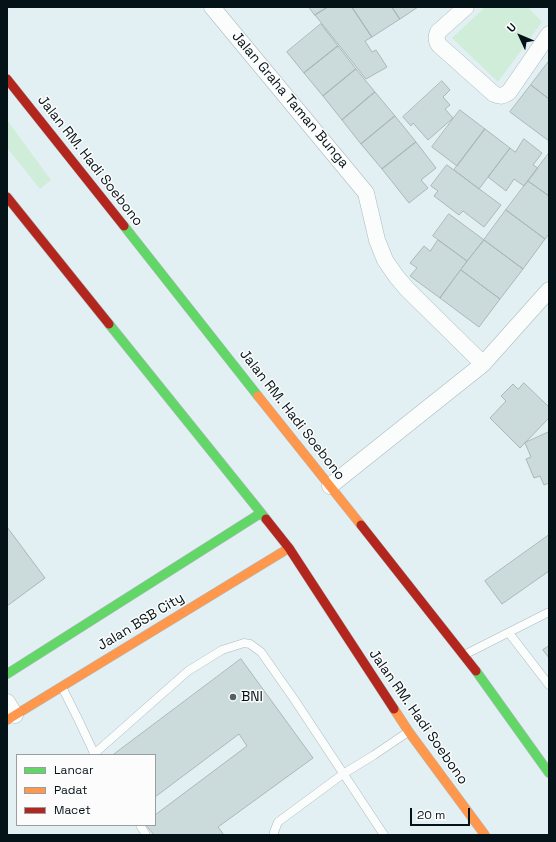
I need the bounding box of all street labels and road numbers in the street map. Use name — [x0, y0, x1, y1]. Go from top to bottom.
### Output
street label: Jalan Graha Taman Bunga — [228, 28, 352, 172]
street label: Jalan RM. Hadi Soebono — [34, 92, 146, 230]
street label: Jalan RM. Hadi Soebono — [236, 346, 348, 484]
street label: Jalan BSB City — [95, 590, 187, 654]
street label: Jalan RM. Hadi Soebono — [365, 646, 471, 788]

